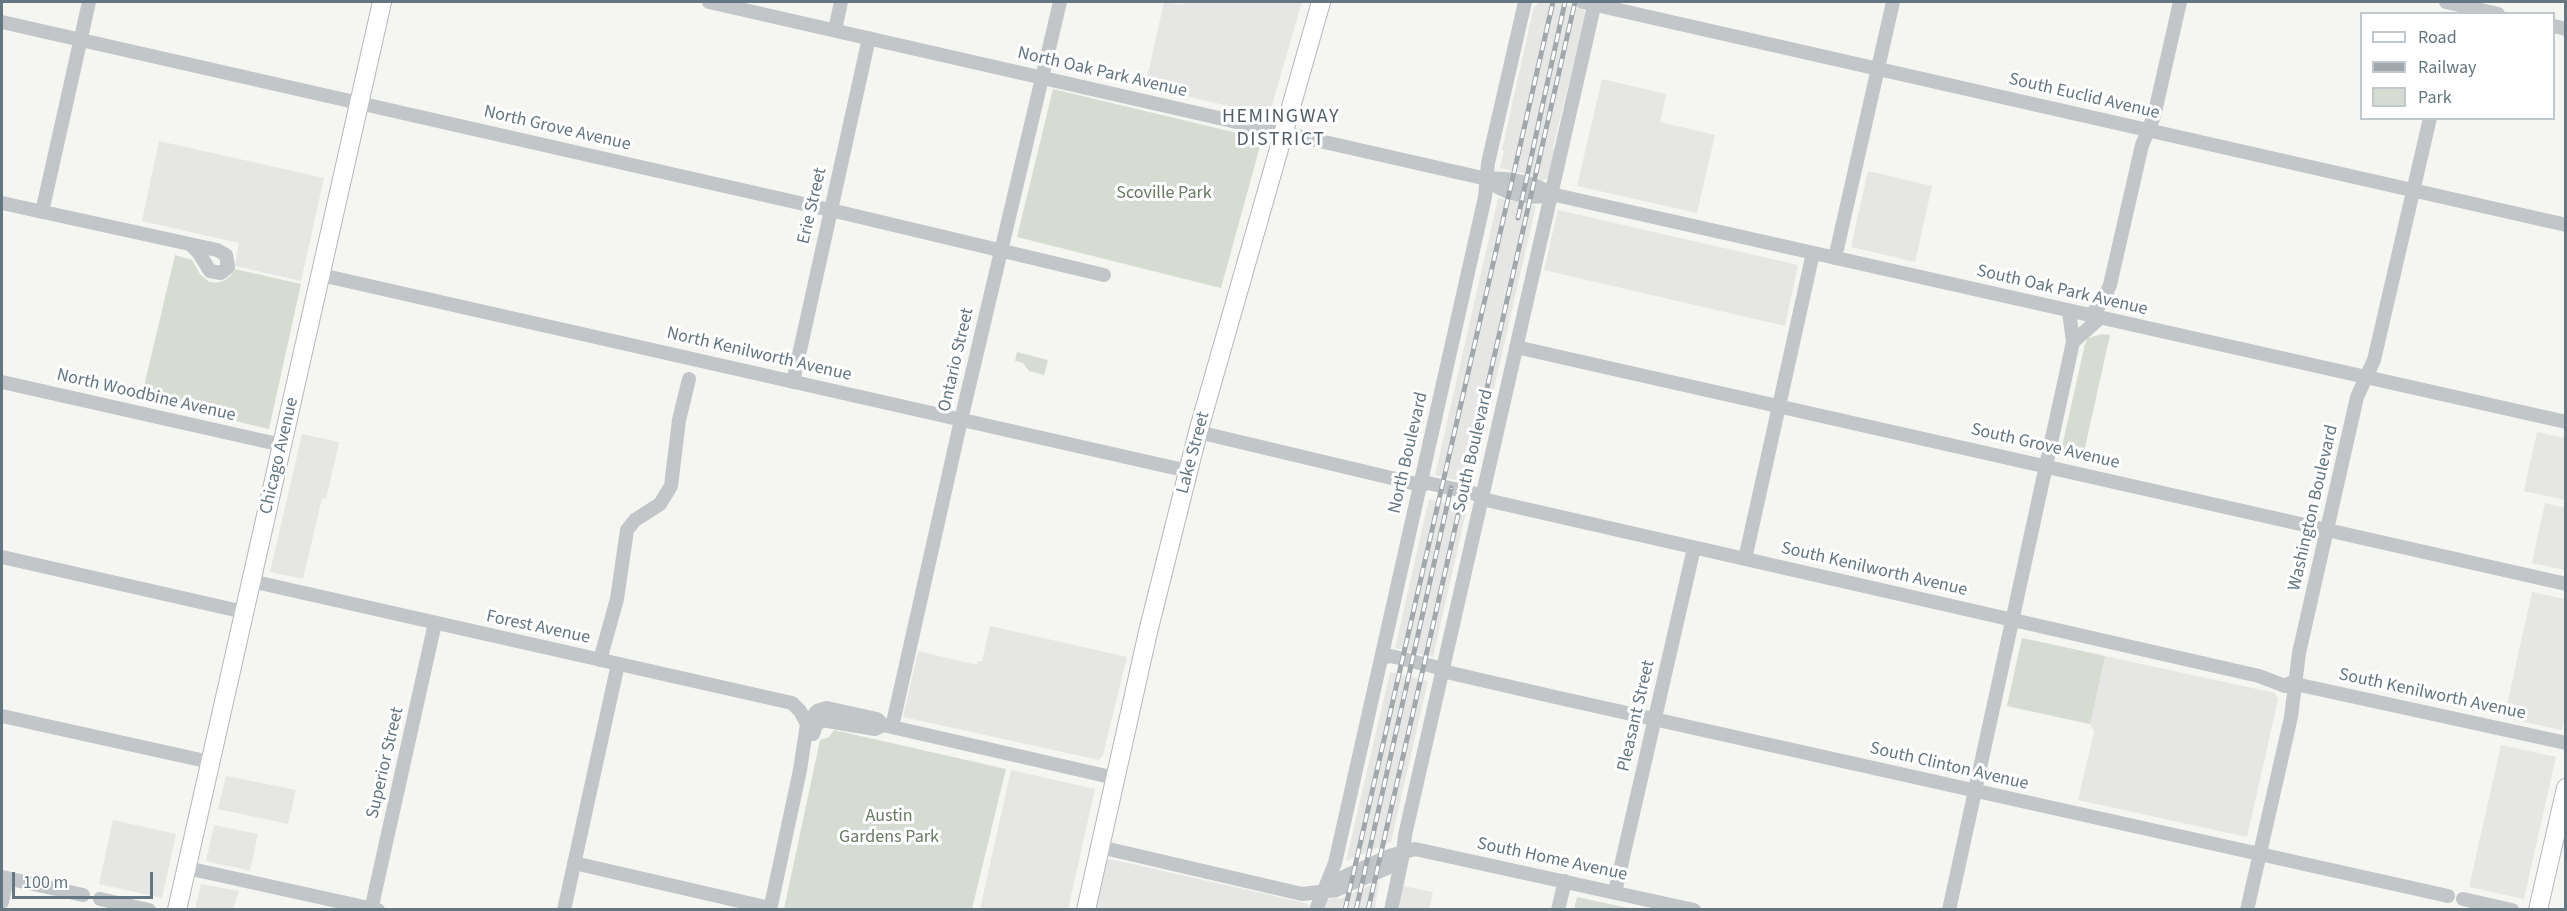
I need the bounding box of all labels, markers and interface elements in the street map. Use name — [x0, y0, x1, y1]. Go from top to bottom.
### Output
legend — [2360, 12, 2555, 120]
text: Road — [2418, 25, 2457, 50]
street label: North Oak Park Avenue — [1015, 43, 1189, 103]
text: Railway — [2418, 55, 2477, 80]
street label: South Euclid Avenue — [2006, 69, 2162, 125]
text: Park — [2418, 85, 2452, 110]
street label: North Grove Avenue — [481, 102, 633, 156]
district label: HEMINGWAY DISTRICT — [1222, 106, 1340, 153]
street label: Erie Street — [794, 166, 832, 246]
park label: Scoville Park — [1116, 183, 1212, 205]
street label: South Oak Park Avenue — [1974, 261, 2150, 321]
street label: Ontario Street — [935, 306, 979, 414]
street label: North Kenilworth Avenue — [664, 323, 854, 387]
street label: North Woodbine Avenue — [54, 365, 238, 427]
street label: South Boulevard — [1449, 387, 1499, 515]
street label: North Boulevard — [1385, 390, 1433, 516]
street label: Chicago Avenue — [256, 395, 304, 517]
street label: Lake Street — [1173, 410, 1215, 496]
street label: South Grove Avenue — [1969, 419, 2121, 475]
street label: Washington Boulevard — [2284, 423, 2344, 593]
street label: South Kenilworth Avenue — [1779, 538, 1969, 602]
street label: Forest Avenue — [484, 606, 592, 650]
street label: Pleasant Street — [1614, 658, 1660, 774]
street label: South Kenilworth Avenue — [2337, 665, 2527, 725]
street label: Superior Street — [363, 705, 409, 821]
street label: South Clinton Avenue — [1868, 738, 2030, 796]
park label: Austin Gardens Park — [839, 806, 939, 848]
street label: South Home Avenue — [1475, 834, 1629, 886]
scale bar — [15, 860, 156, 898]
text: 100 m — [23, 870, 68, 895]

